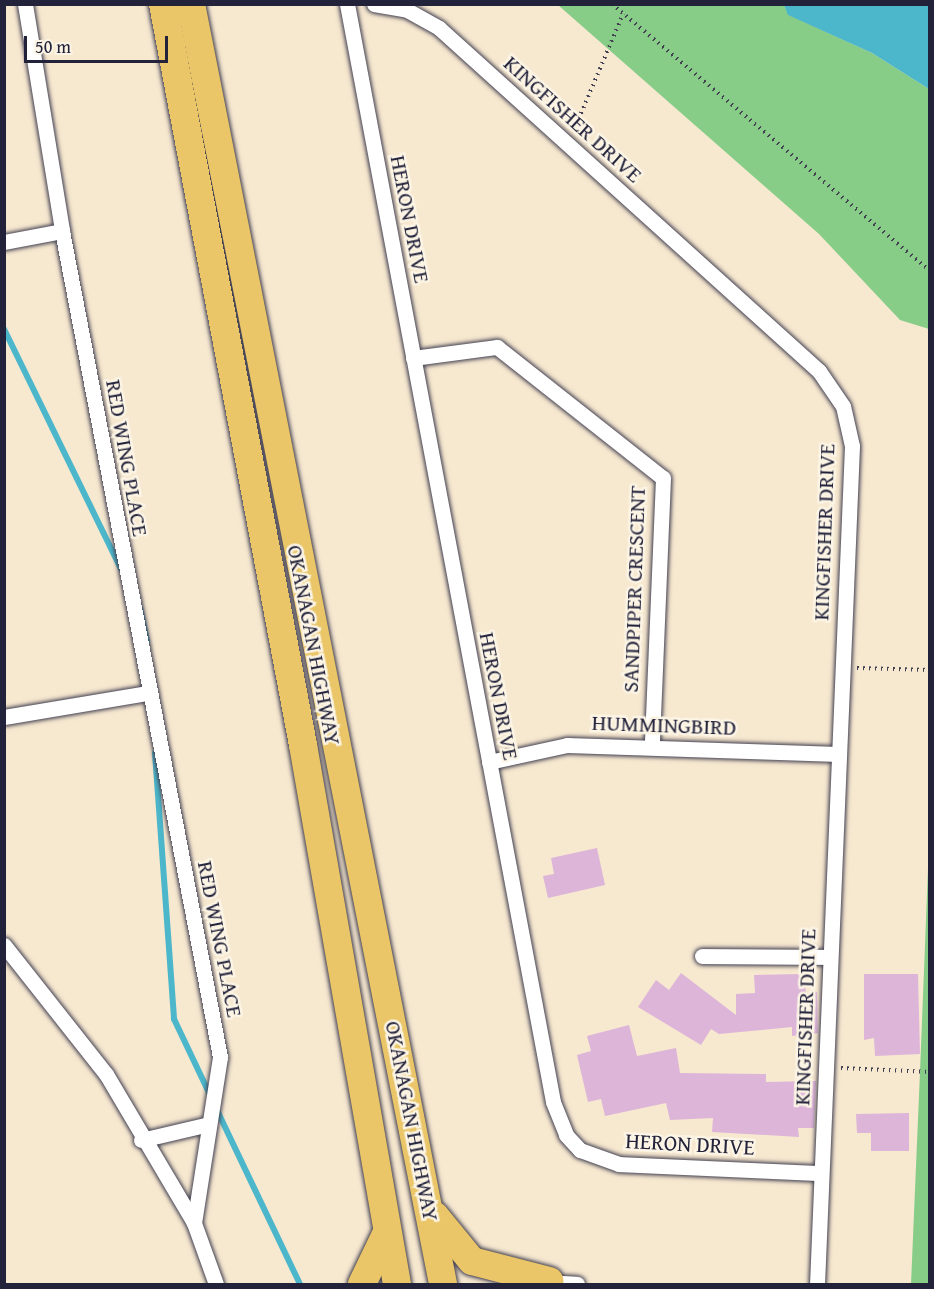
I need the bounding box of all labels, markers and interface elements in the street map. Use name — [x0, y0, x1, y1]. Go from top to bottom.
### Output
scale bar — [27, 24, 171, 62]
text: 50 m — [35, 33, 71, 60]
street label: KINGFISHER DRIVE — [498, 50, 648, 188]
street label: HERON DRIVE — [385, 153, 435, 285]
street label: RED WING PLACE — [100, 378, 154, 538]
street label: KINGFISHER DRIVE — [808, 443, 840, 621]
street label: SANDPIPER CRESCENT — [617, 485, 651, 693]
street label: OKANAGAN HIGHWAY — [282, 543, 346, 747]
street label: HERON DRIVE — [474, 630, 524, 762]
street label: HUMMINGBIRD — [591, 709, 737, 741]
street label: RED WING PLACE — [192, 859, 248, 1019]
street label: KINGFISHER DRIVE — [789, 928, 821, 1106]
street label: OKANAGAN HIGHWAY — [380, 1019, 444, 1223]
street label: HERON DRIVE — [625, 1127, 755, 1161]

